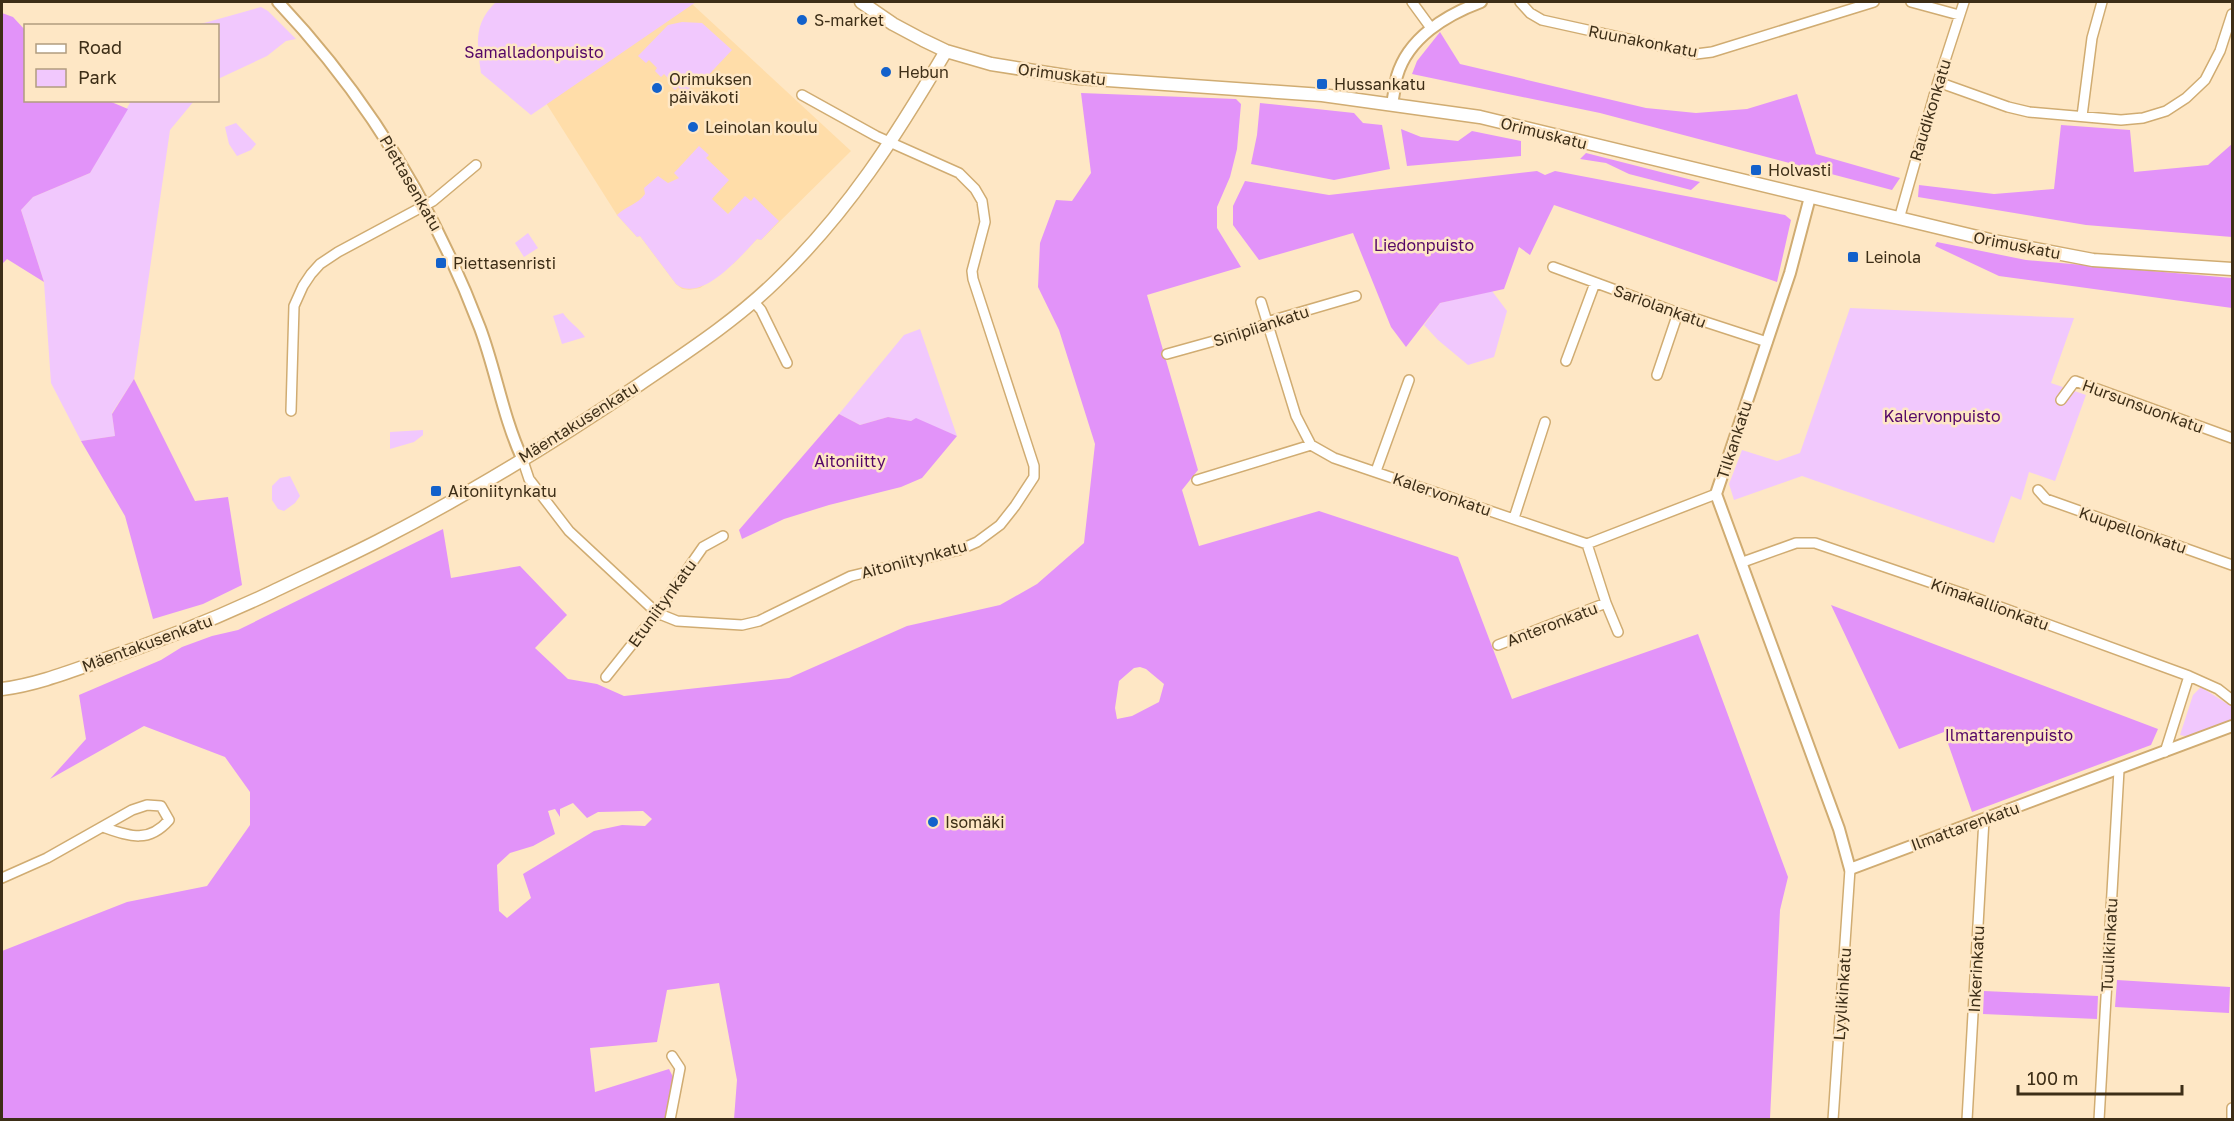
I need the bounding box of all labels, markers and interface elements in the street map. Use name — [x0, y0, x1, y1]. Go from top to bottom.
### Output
place label: S-market — [814, 10, 884, 30]
marker: S-market — [795, 13, 809, 27]
street label: Ruunakonkatu — [1587, 21, 1699, 61]
legend — [24, 24, 219, 102]
text: Road — [78, 36, 122, 58]
park label: Samalladonpuisto — [464, 42, 604, 62]
street label: Raudikonkatu — [1905, 57, 1955, 163]
street label: Orimuskatu — [1017, 59, 1107, 89]
place label: Hebun — [898, 62, 949, 82]
marker: Hebun — [879, 65, 893, 79]
text: Park — [78, 66, 117, 88]
place label: Orimuksen päiväkoti — [669, 69, 752, 107]
place label: Hussankatu — [1334, 74, 1426, 94]
marker: Hussankatu — [1315, 77, 1329, 91]
marker: Orimuksen päiväkoti — [650, 81, 664, 95]
street label: Orimuskatu — [1499, 113, 1589, 153]
place label: Leinolan koulu — [705, 117, 818, 137]
marker: Leinolan koulu — [686, 120, 700, 134]
street label: Piettasenkatu — [376, 132, 446, 234]
place label: Holvasti — [1768, 160, 1831, 180]
marker: Holvasti — [1749, 163, 1763, 177]
street label: Orimuskatu — [1972, 227, 2062, 263]
park label: Liedonpuisto — [1374, 235, 1474, 255]
place label: Leinola — [1865, 247, 1921, 267]
marker: Leinola — [1846, 250, 1860, 264]
place label: Piettasenristi — [453, 253, 556, 273]
marker: Piettasenristi — [434, 256, 448, 270]
street label: Sariolankatu — [1611, 280, 1709, 332]
street label: Sinipiiankatu — [1210, 301, 1312, 351]
street label: Hursunsuonkatu — [2080, 375, 2206, 437]
street label: Mäentakusenkatu — [514, 377, 642, 467]
street label: Tilkankatu — [1712, 398, 1756, 482]
park label: Kalervonpuisto — [1883, 406, 2001, 426]
park label: Aitoniitty — [814, 451, 886, 471]
street label: Kalervonkatu — [1390, 468, 1494, 520]
place label: Aitoniitynkatu — [448, 481, 557, 501]
marker: Aitoniitynkatu — [429, 484, 443, 498]
street label: Kuupellonkatu — [2077, 502, 2189, 558]
street label: Aitoniitynkatu — [859, 535, 969, 583]
street label: Etuniitynkatu — [623, 555, 701, 651]
street label: Kimakallionkatu — [1928, 573, 2052, 635]
street label: Anteronkatu — [1504, 598, 1600, 650]
street label: Mäentakusenkatu — [79, 610, 215, 676]
park label: Ilmattarenpuisto — [1945, 725, 2073, 745]
street label: Ilmattarenkatu — [1908, 797, 2022, 855]
place label: Isomäki — [945, 812, 1005, 832]
marker: Isomäki — [926, 815, 940, 829]
street label: Tuulikinkatu — [2097, 897, 2121, 993]
street label: Inkerinkatu — [1964, 925, 1988, 1013]
street label: Lyylikinkatu — [1829, 947, 1855, 1041]
scale bar — [2018, 1058, 2182, 1096]
text: 100 m — [2027, 1067, 2078, 1089]

